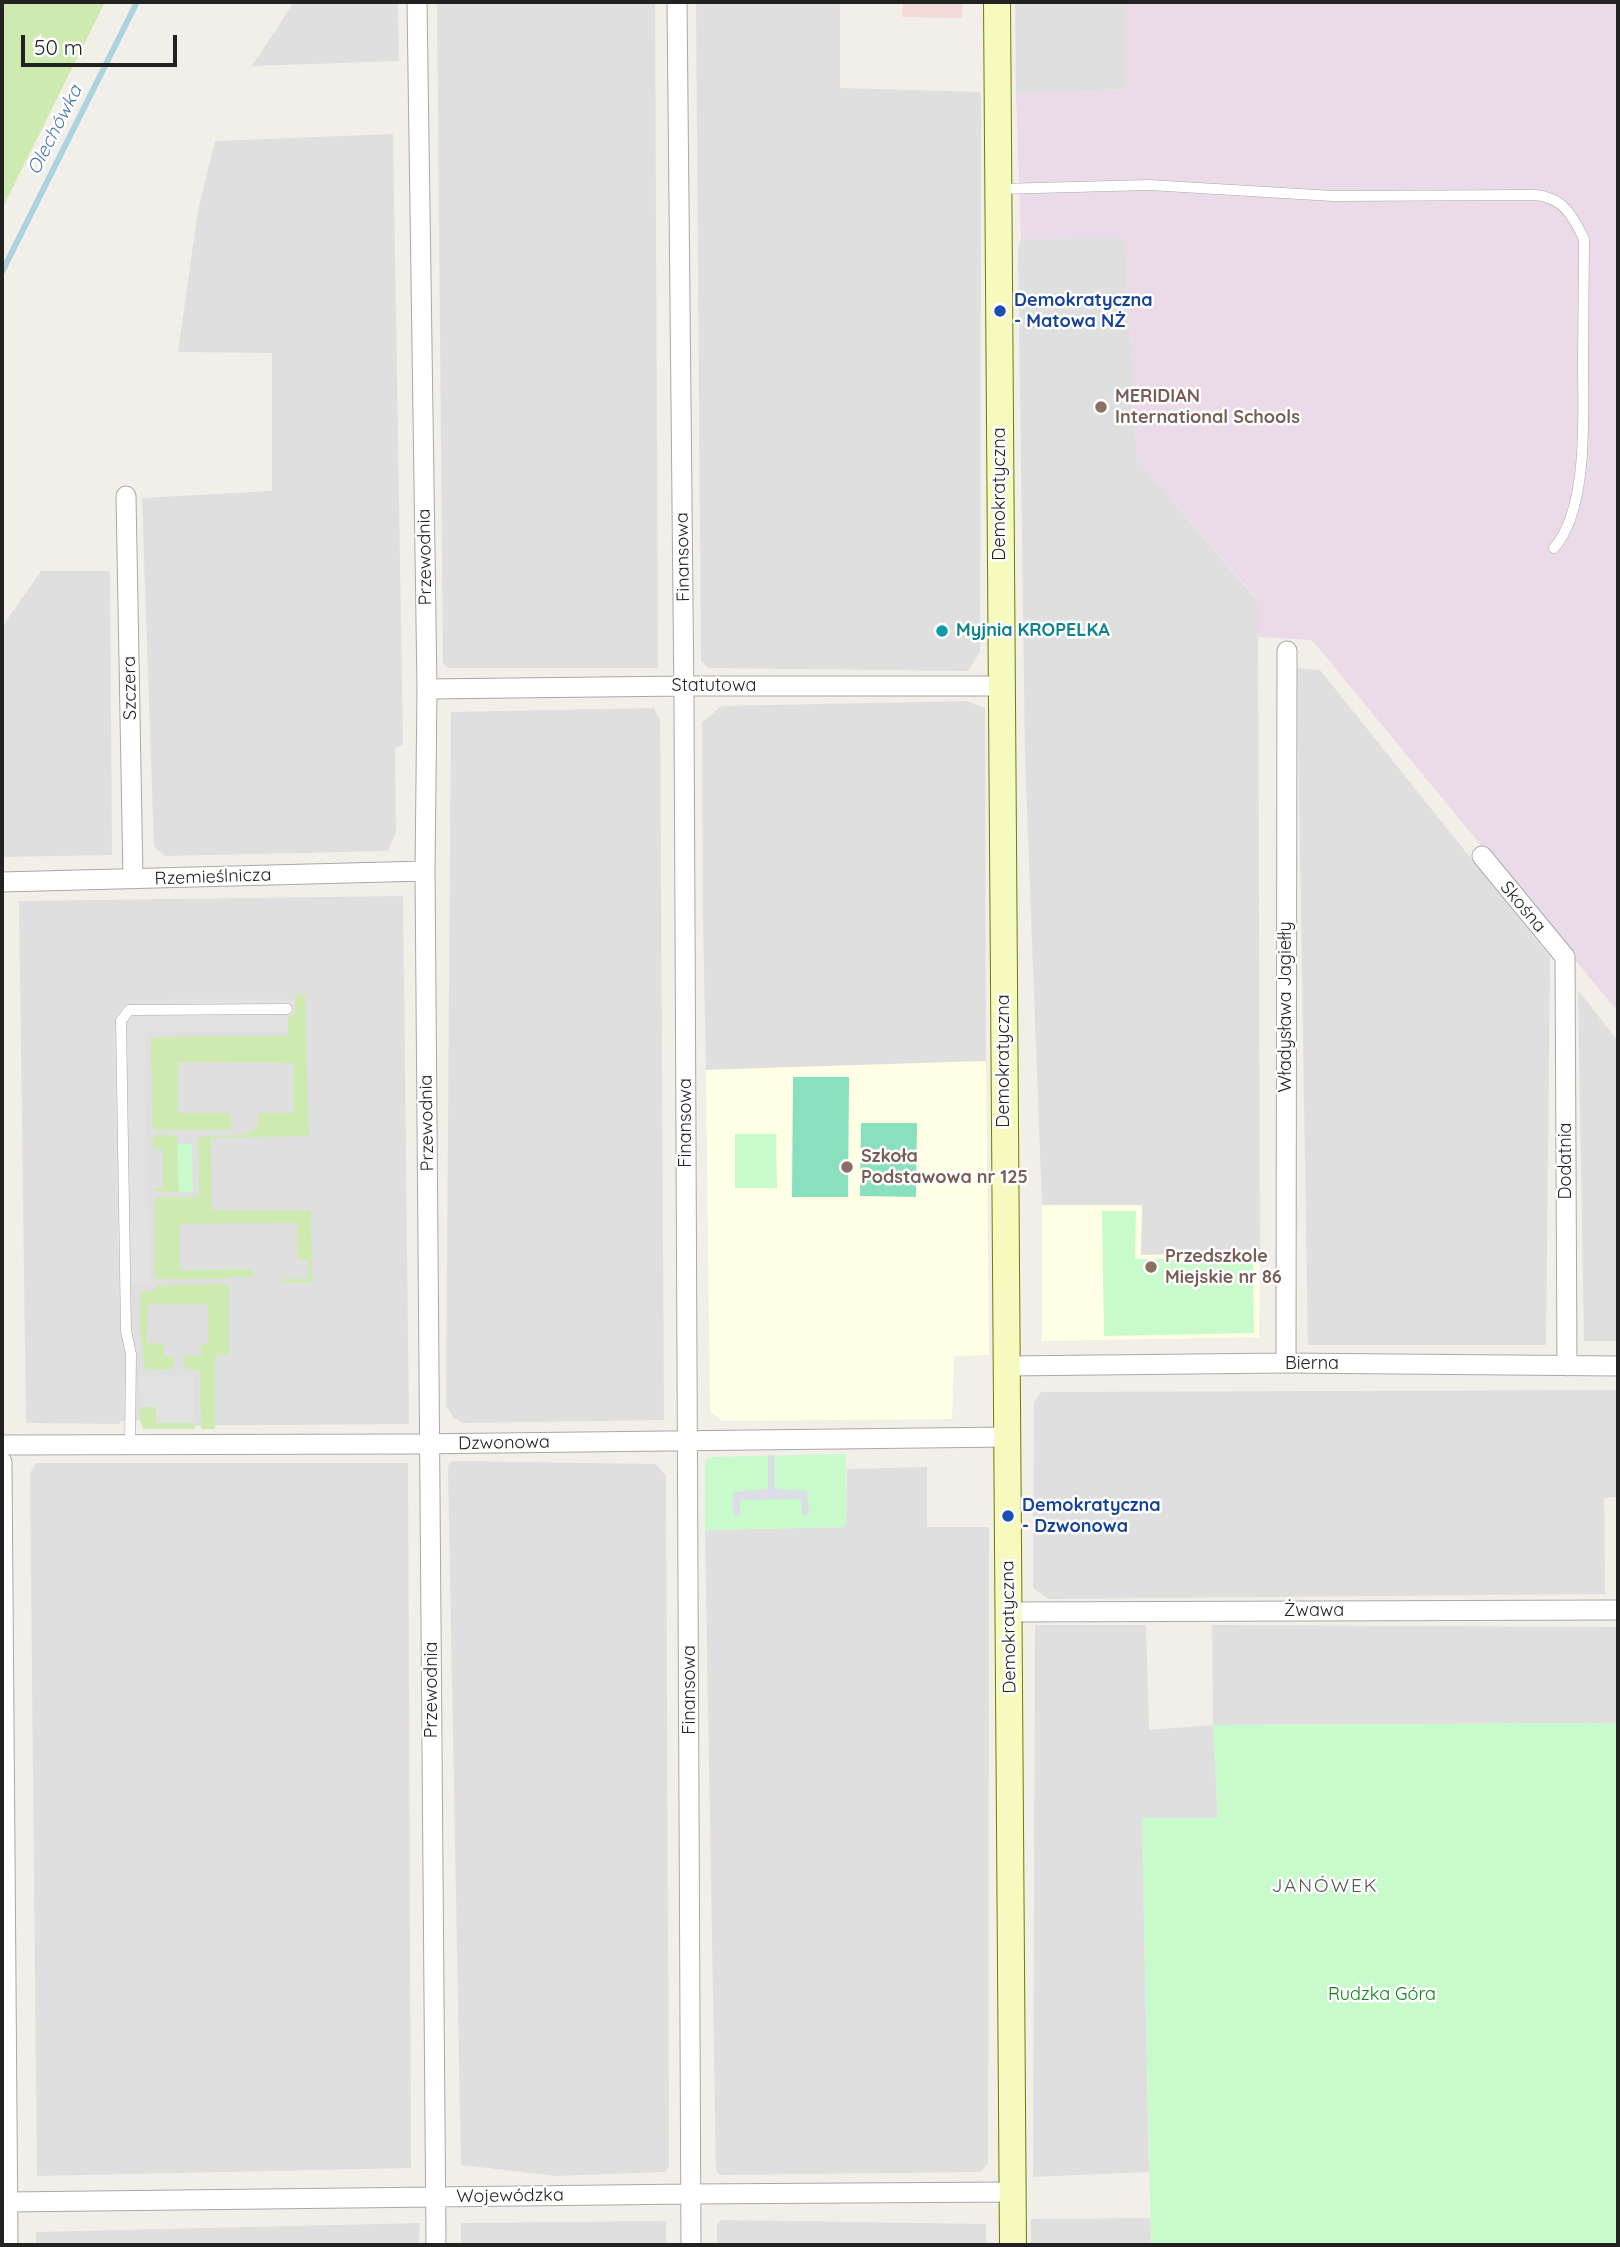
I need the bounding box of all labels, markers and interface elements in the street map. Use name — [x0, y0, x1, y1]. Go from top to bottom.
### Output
scale bar — [24, 21, 180, 65]
text: 50 m — [34, 34, 83, 60]
water label: Olechówka — [23, 81, 87, 179]
place label: Demokratyczna - Matowa NŻ — [1014, 290, 1153, 332]
marker: Demokratyczna - Matowa NŻ — [992, 303, 1008, 319]
place label: MERIDIAN International Schools — [1115, 386, 1300, 428]
marker: MERIDIAN International Schools — [1093, 399, 1109, 415]
street label: Demokratyczna — [989, 427, 1011, 561]
street label: Przewodnia — [413, 508, 437, 606]
street label: Finansowa — [671, 512, 695, 602]
place label: Myjnia KROPELKA — [956, 620, 1110, 642]
marker: Myjnia KROPELKA — [934, 623, 950, 639]
street label: Szczera — [119, 656, 141, 720]
street label: Statutowa — [672, 675, 756, 697]
street label: Rzemieślnicza — [154, 864, 272, 890]
street label: Skośna — [1495, 877, 1551, 937]
street label: Władysława Jagiełły — [1275, 921, 1297, 1093]
street label: Demokratyczna — [993, 994, 1015, 1128]
street label: Przewodnia — [415, 1074, 439, 1172]
street label: Finansowa — [675, 1078, 697, 1168]
street label: Dodatnia — [1555, 1122, 1577, 1200]
place label: Szkoła Podstawowa nr 125 — [861, 1146, 1028, 1188]
marker: Szkoła Podstawowa nr 125 — [839, 1159, 855, 1175]
place label: Przedszkole Miejskie nr 86 — [1165, 1246, 1282, 1288]
marker: Przedszkole Miejskie nr 86 — [1143, 1259, 1159, 1275]
street label: Bierna — [1285, 1353, 1339, 1375]
street label: Dzwonowa — [458, 1431, 550, 1455]
place label: Demokratyczna - Dzwonowa — [1022, 1495, 1161, 1538]
marker: Demokratyczna - Dzwonowa — [1000, 1508, 1016, 1524]
street label: Demokratyczna — [997, 1560, 1021, 1694]
street label: Żwawa — [1284, 1600, 1344, 1622]
street label: Przewodnia — [421, 1642, 443, 1738]
street label: Finansowa — [679, 1645, 701, 1735]
district label: JANÓWEK — [1272, 1875, 1378, 1897]
park label: Rudzka Góra — [1328, 1984, 1436, 2006]
street label: Wojewódzka — [456, 2184, 564, 2208]

